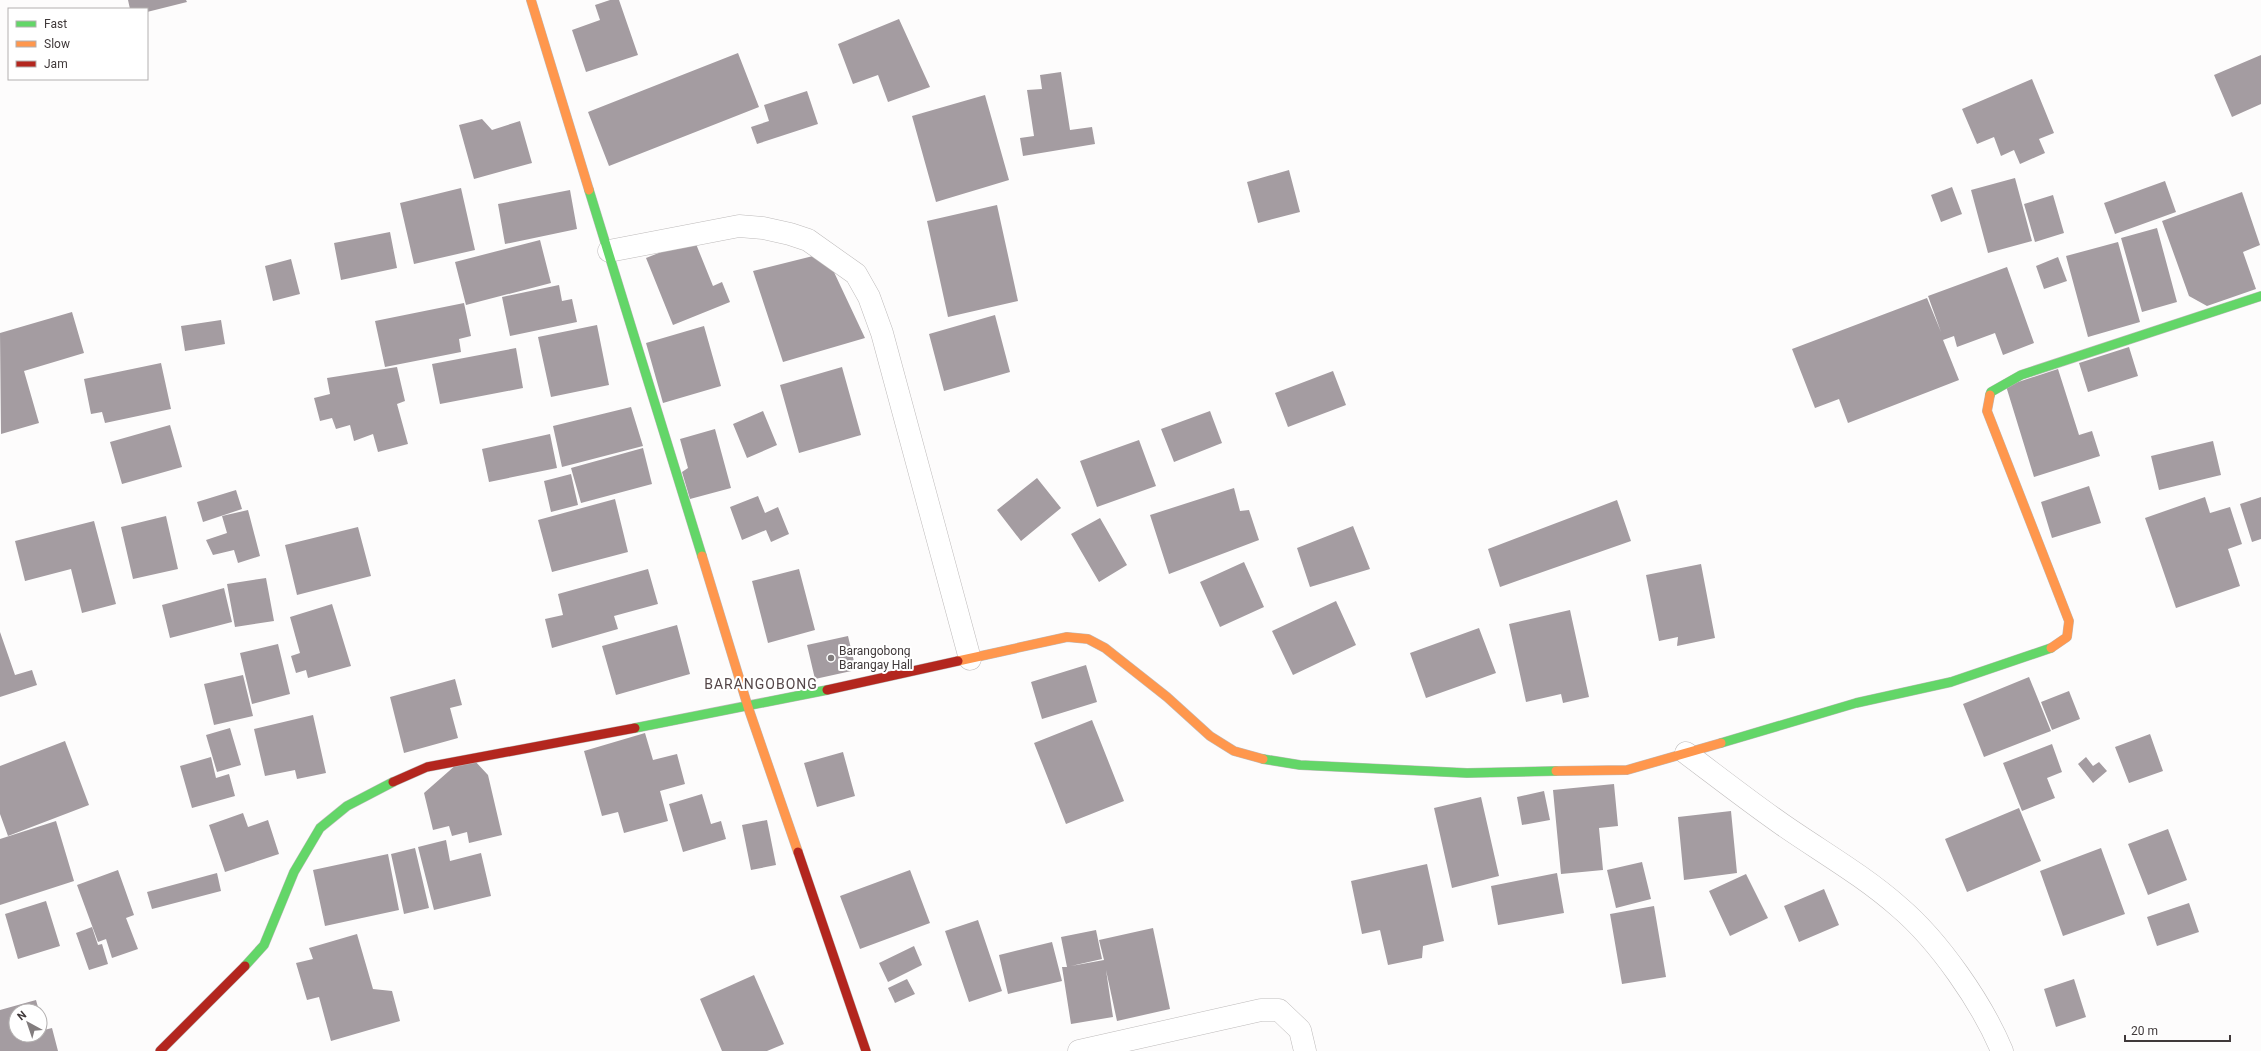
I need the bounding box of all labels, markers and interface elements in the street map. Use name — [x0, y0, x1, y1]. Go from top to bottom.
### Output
legend — [8, 8, 148, 80]
text: Fast — [44, 17, 67, 31]
text: Slow — [44, 37, 70, 51]
text: Jam — [44, 57, 68, 71]
place label: Barangobong Barangay Hall — [839, 644, 913, 672]
marker: Barangobong Barangay Hall — [826, 653, 836, 663]
district label: BARANGOBONG — [704, 676, 818, 692]
north arrow — [8, 1003, 48, 1043]
text: N — [15, 1008, 29, 1023]
scale bar — [2125, 1017, 2230, 1043]
text: 20 m — [2131, 1024, 2158, 1038]

